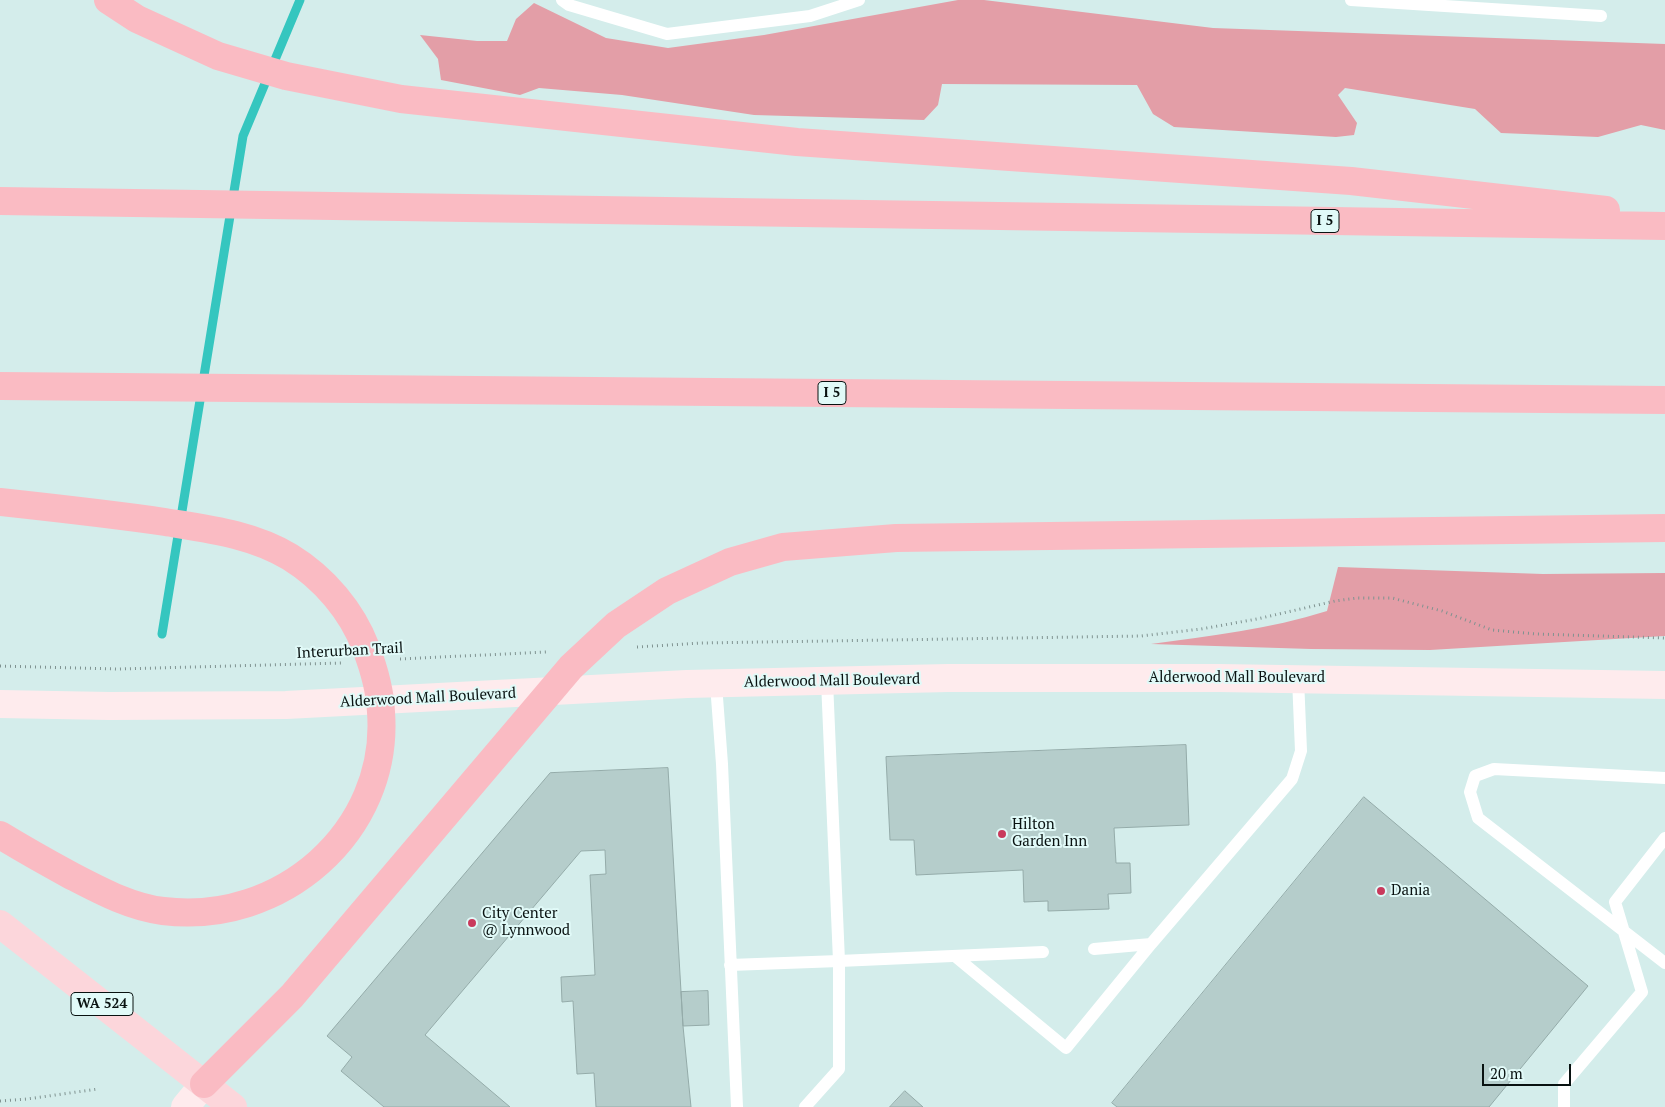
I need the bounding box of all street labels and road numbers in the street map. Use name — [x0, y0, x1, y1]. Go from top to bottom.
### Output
road number: I 5 — [1311, 210, 1339, 232]
road number: I 5 — [818, 382, 846, 404]
street label: Interurban Trail — [296, 639, 404, 663]
street label: Alderwood Mall Boulevard — [1149, 669, 1325, 687]
street label: Alderwood Mall Boulevard — [744, 670, 920, 692]
street label: Alderwood Mall Boulevard — [340, 684, 516, 712]
road number: WA 524 — [71, 992, 133, 1016]

